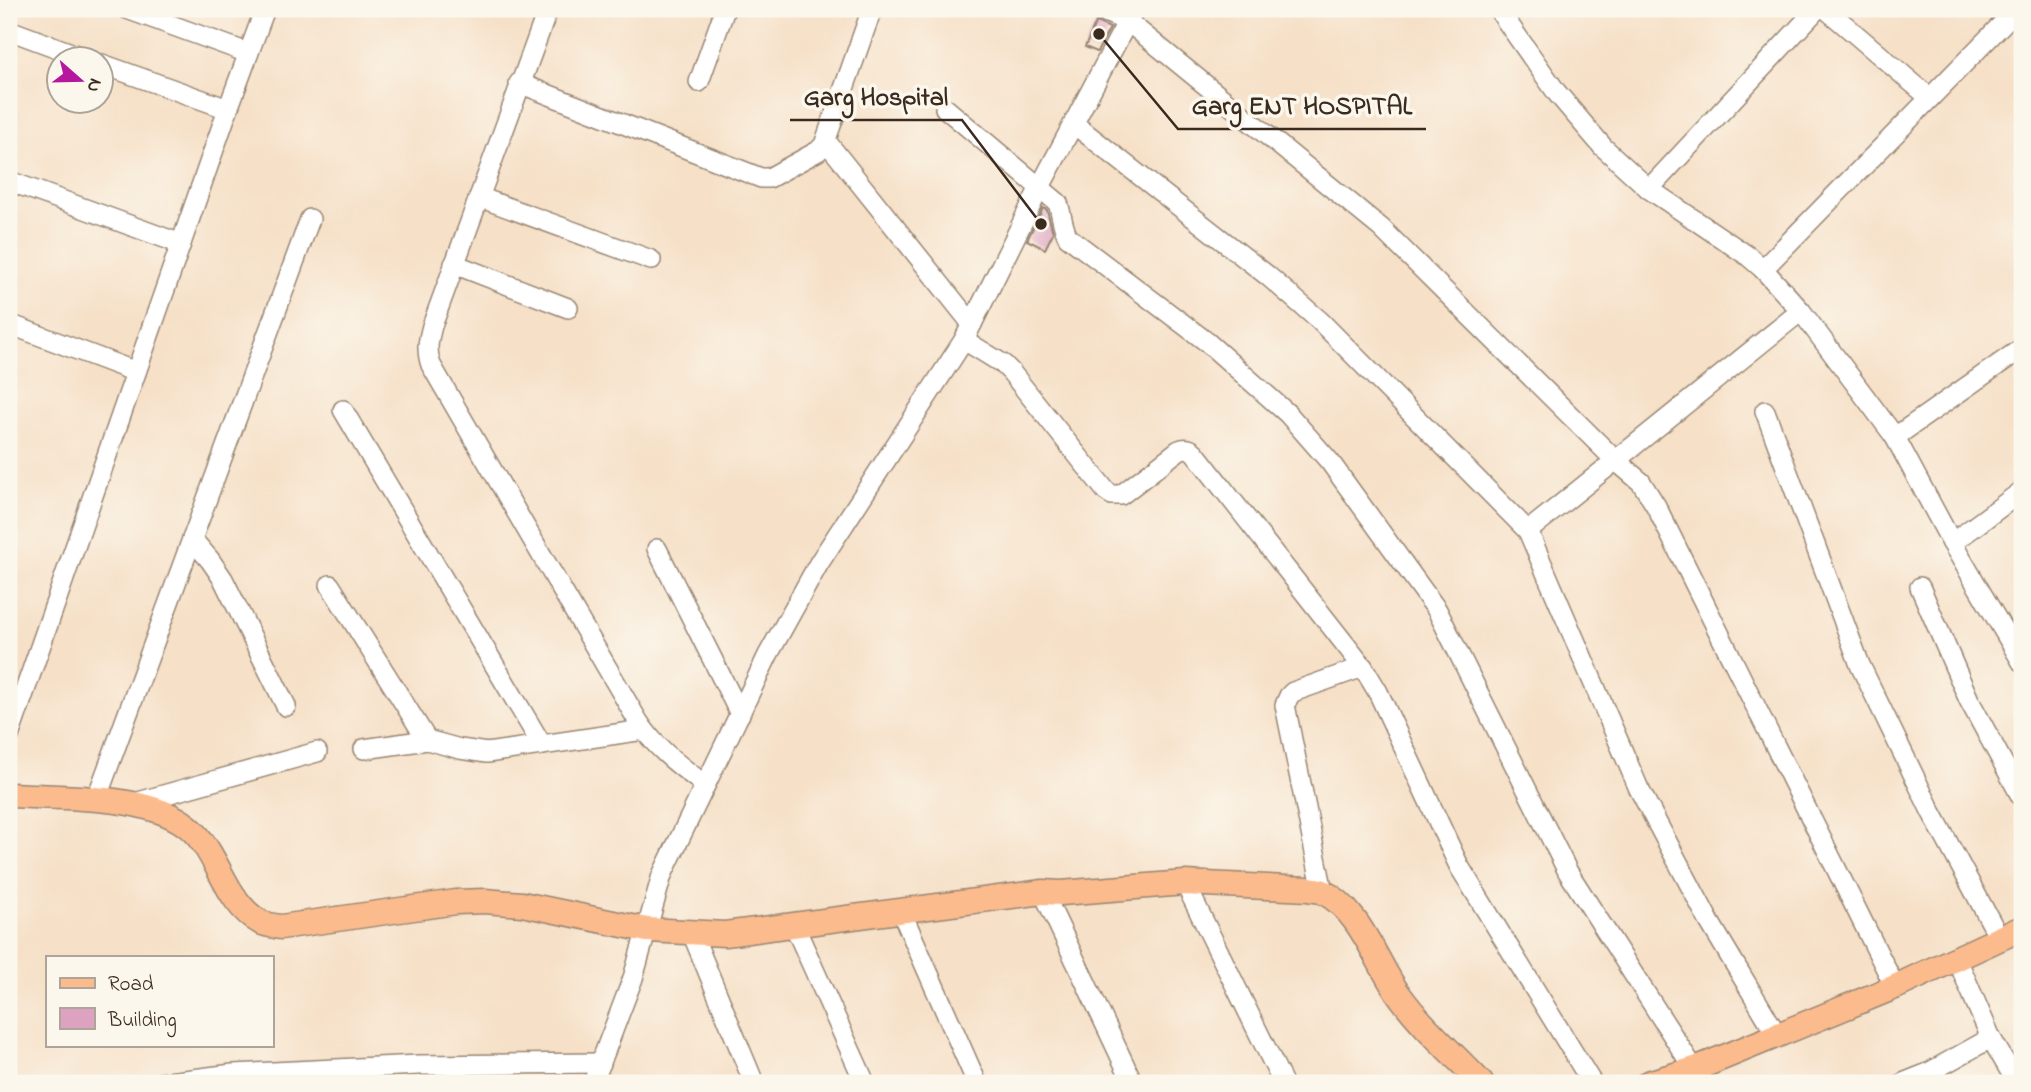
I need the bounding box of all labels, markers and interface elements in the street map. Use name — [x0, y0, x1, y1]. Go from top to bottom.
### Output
north arrow — [46, 46, 116, 116]
callout: Garg Hospital — [790, 73, 962, 120]
text: N — [79, 74, 109, 96]
text: Garg Hospital — [804, 80, 948, 119]
callout: Garg ENT HOSPITAL — [1178, 82, 1426, 129]
text: Garg ENT HOSPITAL — [1192, 89, 1414, 128]
legend — [46, 956, 273, 1046]
text: Road — [108, 970, 154, 1000]
text: Building — [107, 1006, 177, 1038]

